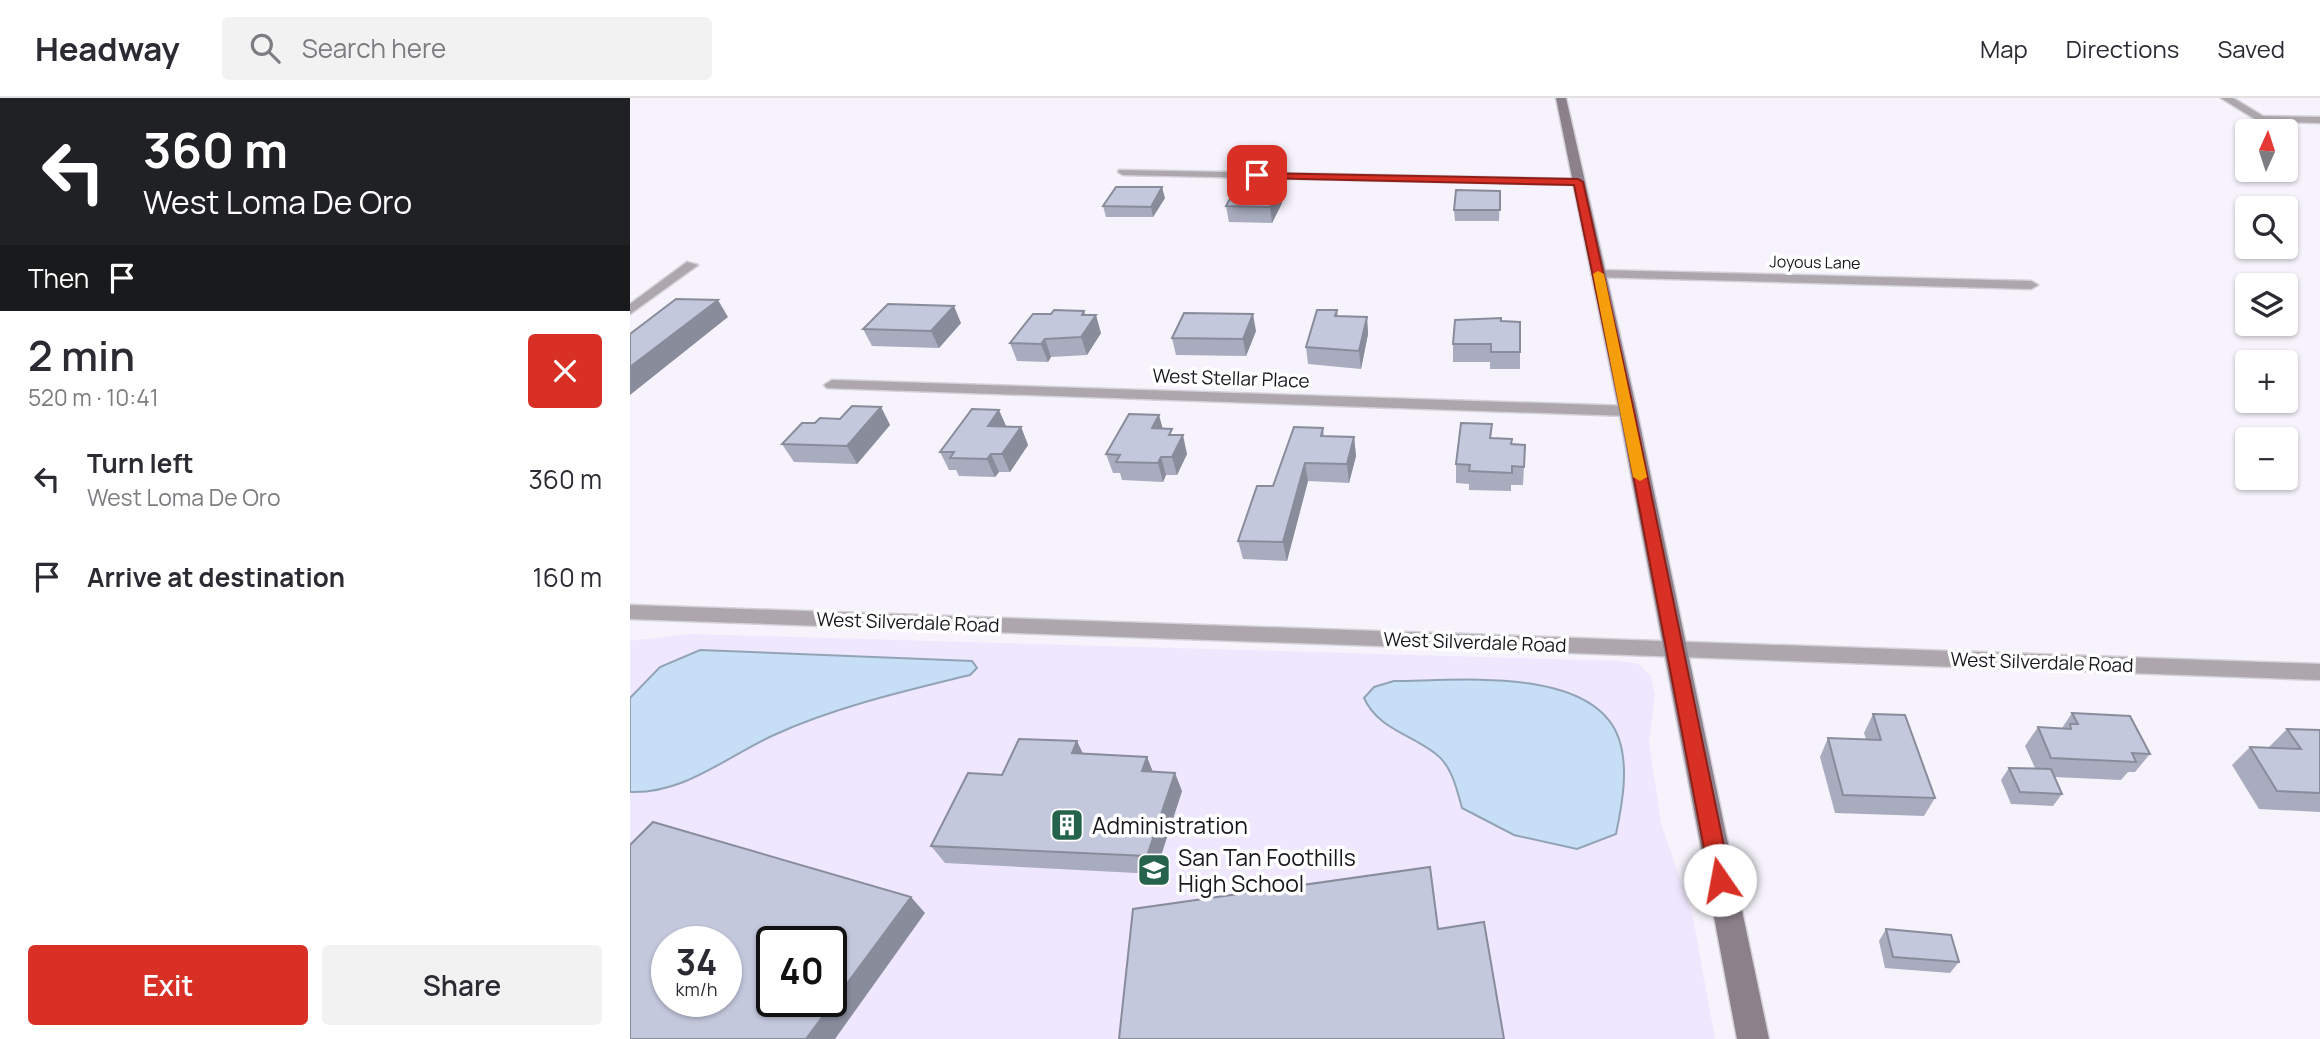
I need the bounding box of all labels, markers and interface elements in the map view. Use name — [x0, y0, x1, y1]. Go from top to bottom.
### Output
search box — [222, 17, 712, 80]
text: Headway — [35, 26, 180, 71]
icon: search — [246, 29, 284, 67]
text: Search here — [302, 30, 446, 66]
text: Map — [1980, 32, 2028, 65]
text: Directions — [2066, 32, 2179, 65]
text: Saved — [2217, 32, 2285, 65]
text: 360 m — [143, 116, 288, 183]
north arrow — [2235, 119, 2298, 182]
map controls — [2235, 119, 2298, 490]
icon: left — [28, 126, 119, 217]
pin — [1227, 145, 1287, 205]
icon: arrive — [1238, 156, 1276, 194]
text: West Loma De Oro — [143, 180, 412, 224]
button: search — [2235, 196, 2298, 259]
street label: Joyous Lane — [1769, 250, 1861, 274]
icon: arrive — [103, 259, 141, 297]
text: Then — [28, 260, 89, 296]
button: layers — [2235, 273, 2298, 336]
text: 2 min — [28, 326, 135, 384]
button: close — [528, 334, 602, 408]
button: + — [2235, 350, 2298, 413]
street label: West Stellar Place — [1152, 362, 1310, 394]
text: 520 m · 10:41 — [28, 381, 159, 413]
button: − — [2235, 427, 2298, 490]
text: Turn left — [87, 445, 194, 481]
icon: left — [28, 460, 66, 498]
text: 360 m — [528, 461, 602, 497]
text: West Loma De Oro — [87, 481, 281, 513]
icon: arrive — [28, 558, 66, 596]
text: Arrive at destination — [87, 559, 345, 595]
text: 160 m — [533, 559, 602, 595]
street label: West Silverdale Road — [816, 606, 1000, 638]
street label: West Silverdale Road — [1383, 626, 1567, 658]
street label: West Silverdale Road — [1950, 646, 2134, 678]
building icon: Administration — [1048, 806, 1086, 844]
place label: Administration — [1092, 809, 1248, 841]
place label: San Tan Foothills High School — [1178, 841, 1356, 899]
position arrow — [1683, 843, 1757, 917]
school or university icon: San Tan Foothills High School — [1135, 851, 1173, 889]
speed limit sign: 40 — [756, 926, 847, 1017]
text: 34 — [676, 938, 717, 986]
button: Exit — [28, 945, 308, 1025]
button: Share — [322, 945, 602, 1025]
text: km/h — [676, 977, 717, 1001]

